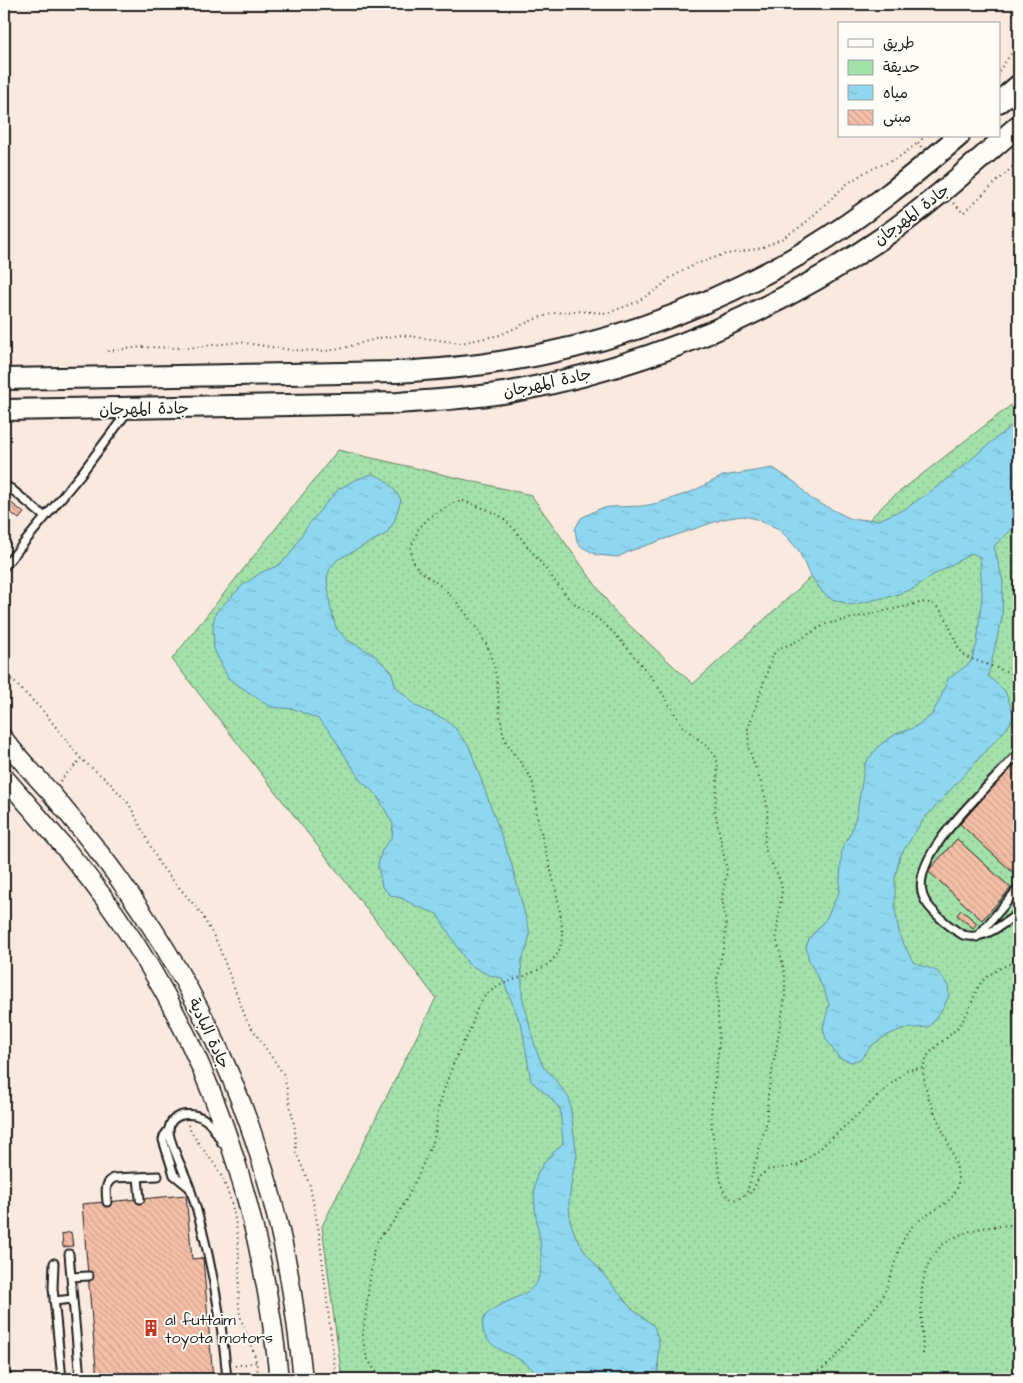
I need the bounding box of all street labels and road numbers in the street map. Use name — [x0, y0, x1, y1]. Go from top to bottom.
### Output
street label: جادة المهرجان — [869, 179, 954, 251]
street label: جادة المهرجان — [501, 363, 593, 403]
street label: جادة المهرجان — [99, 397, 189, 421]
street label: جادة البادية — [183, 994, 235, 1073]

